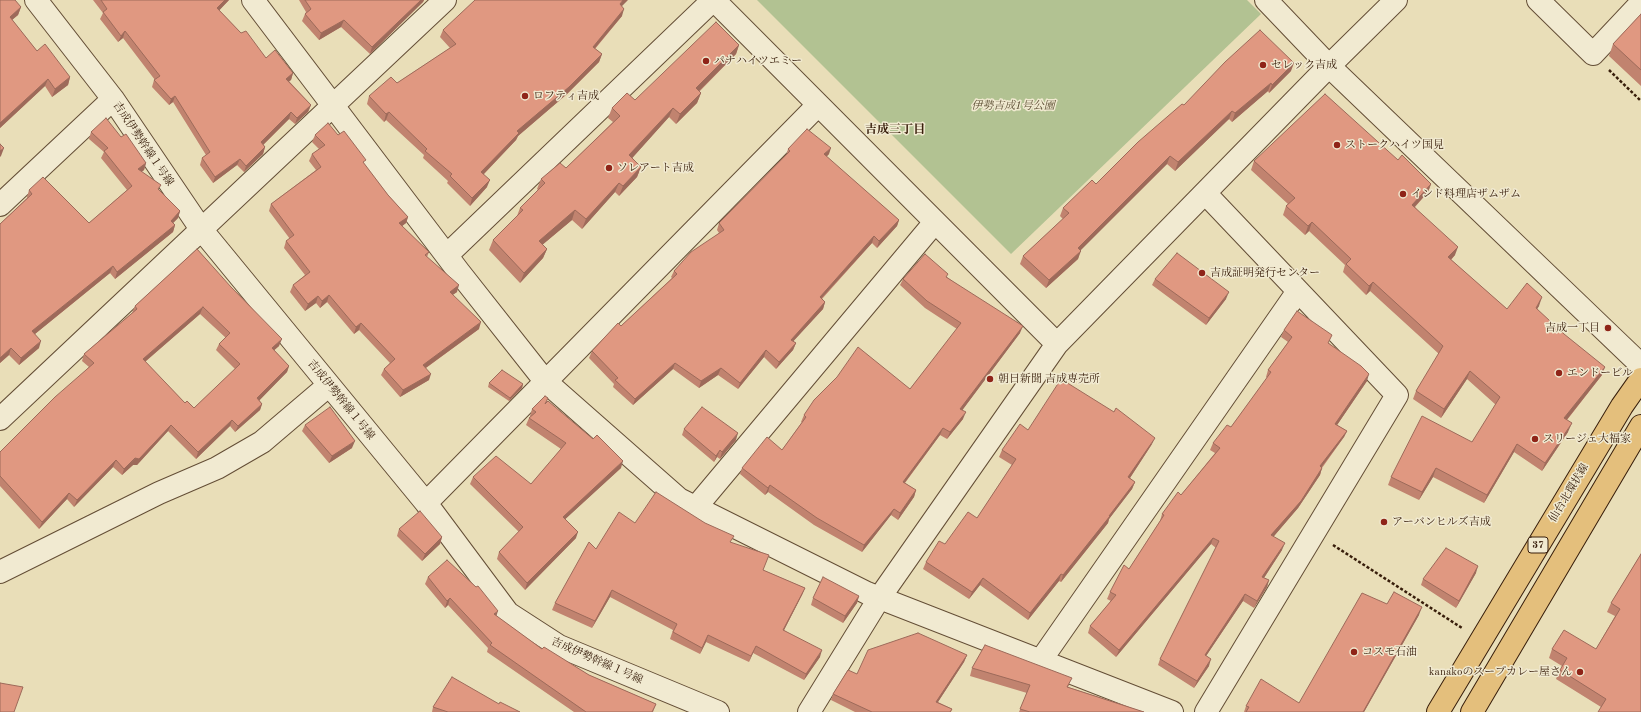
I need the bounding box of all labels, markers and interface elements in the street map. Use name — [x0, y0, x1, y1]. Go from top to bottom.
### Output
place label: パナハイツエミー — [714, 54, 802, 68]
marker: パナハイツエミー — [701, 56, 711, 66]
place label: セレック吉成 — [1271, 58, 1337, 72]
marker: セレック吉成 — [1258, 60, 1268, 70]
place label: ロフティ吉成 — [533, 89, 599, 103]
marker: ロフティ吉成 — [520, 91, 530, 101]
street label: 吉成伊勢幹線１号線 — [110, 99, 176, 189]
park label: 伊勢吉成1号公園 — [971, 99, 1055, 113]
district label: 吉成三丁目 — [865, 123, 925, 137]
place label: ストークハイツ国見 — [1345, 138, 1444, 152]
marker: ストークハイツ国見 — [1332, 140, 1342, 150]
place label: ソレアート吉成 — [617, 161, 694, 175]
marker: ソレアート吉成 — [604, 163, 614, 173]
place label: インド料理店ザムザム — [1411, 187, 1521, 201]
marker: インド料理店ザムザム — [1398, 189, 1408, 199]
place label: 吉成証明発行センター — [1210, 266, 1320, 280]
marker: 吉成証明発行センター — [1197, 268, 1207, 278]
place label: 吉成一丁目 — [1545, 321, 1600, 335]
marker: 吉成一丁目 — [1603, 323, 1613, 333]
street label: 吉成伊勢幹線１号線 — [305, 357, 377, 443]
place label: エンドービル — [1567, 366, 1633, 380]
marker: エンドービル — [1554, 368, 1564, 378]
place label: 朝日新聞 吉成専売所 — [998, 372, 1100, 386]
marker: 朝日新聞 吉成専売所 — [985, 374, 995, 384]
place label: スリージェ大福家 — [1543, 432, 1631, 446]
marker: スリージェ大福家 — [1530, 434, 1540, 444]
street label: 仙台北環状線 — [1546, 461, 1592, 525]
place label: アーバンヒルズ吉成 — [1392, 515, 1491, 529]
marker: アーバンヒルズ吉成 — [1379, 517, 1389, 527]
road number: 37 — [1528, 537, 1548, 553]
street label: 吉成伊勢幹線１号線 — [549, 635, 645, 687]
place label: コスモ石油 — [1362, 645, 1417, 659]
marker: コスモ石油 — [1349, 647, 1359, 657]
place label: kanakoのスープカレー屋さん — [1429, 665, 1572, 679]
marker: kanakoのスープカレー屋さん — [1575, 667, 1585, 677]

